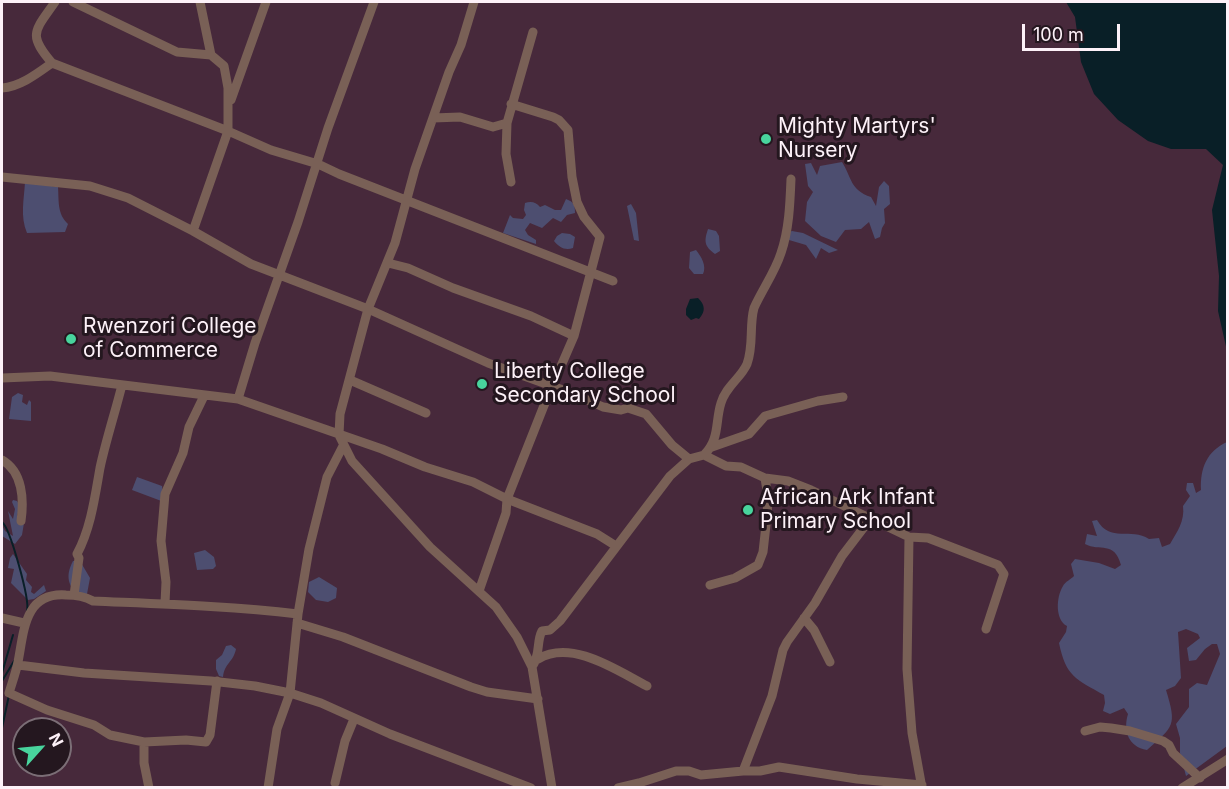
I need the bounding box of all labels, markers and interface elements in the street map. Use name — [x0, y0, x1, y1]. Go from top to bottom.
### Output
scale bar — [1025, 12, 1122, 50]
text: 100 m — [1033, 24, 1084, 45]
place label: Mighty Martyrs' Nursery — [778, 114, 936, 164]
marker: Mighty Martyrs' Nursery — [759, 132, 773, 146]
place label: Rwenzori College of Commerce — [83, 314, 257, 364]
marker: Rwenzori College of Commerce — [64, 332, 78, 346]
place label: Liberty College Secondary School — [494, 359, 675, 409]
marker: Liberty College Secondary School — [475, 377, 489, 391]
place label: African Ark Infant Primary School — [760, 485, 935, 535]
marker: African Ark Infant Primary School — [741, 503, 755, 517]
north arrow — [12, 717, 72, 777]
text: N — [45, 730, 68, 750]

